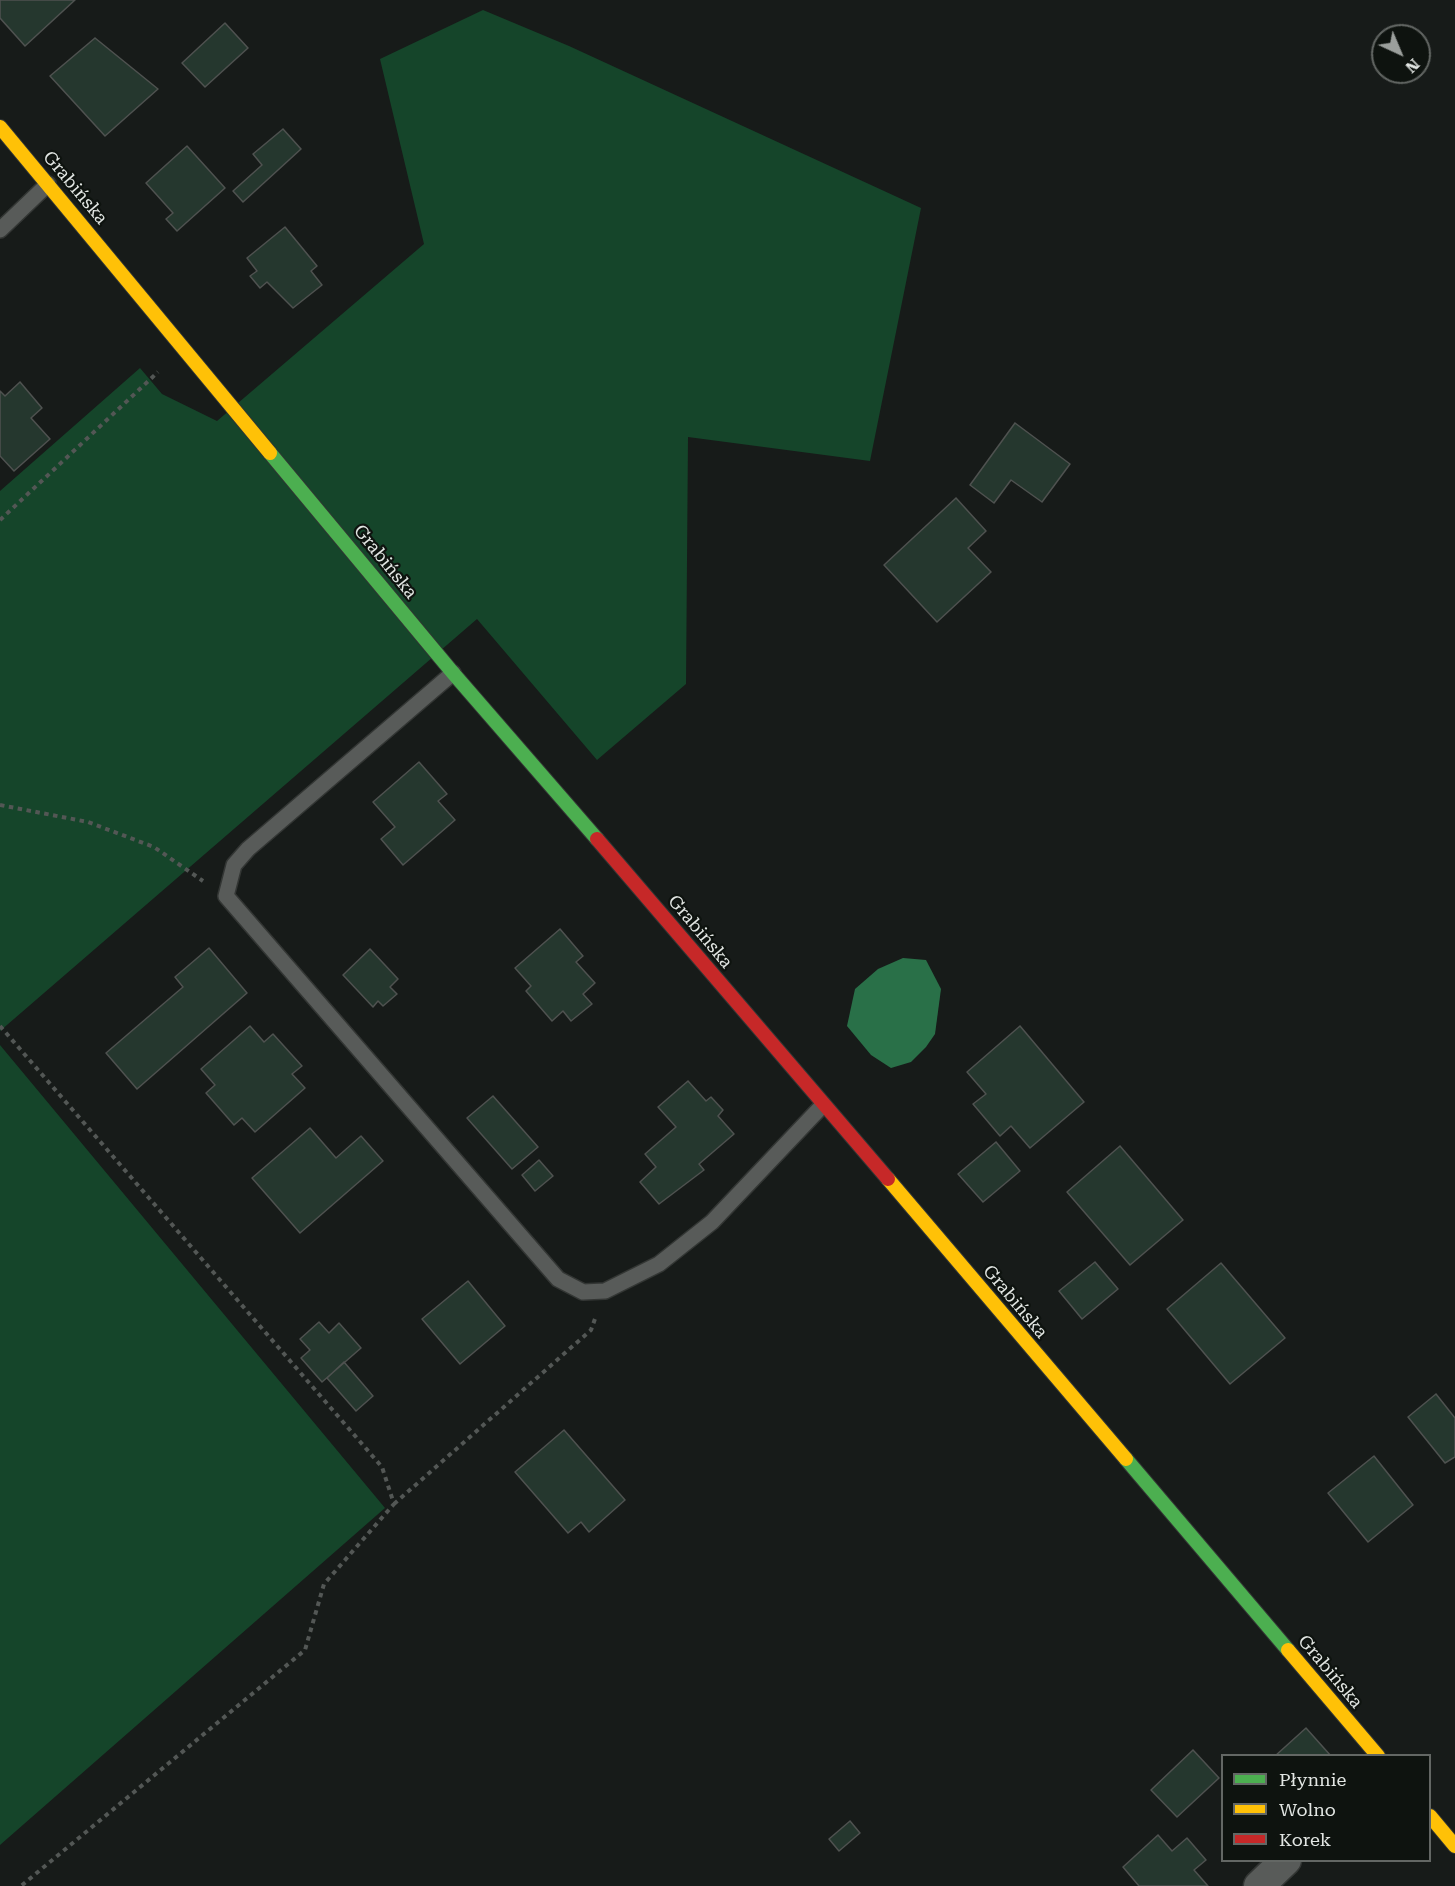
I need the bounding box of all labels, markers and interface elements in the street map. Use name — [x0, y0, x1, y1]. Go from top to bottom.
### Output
north arrow — [1371, 24, 1431, 84]
text: N — [1401, 55, 1424, 77]
street label: Grabińska — [38, 147, 112, 229]
street label: Grabińska — [349, 521, 421, 603]
street label: Grabińska — [663, 891, 737, 973]
street label: Grabińska — [978, 1261, 1052, 1343]
street label: Grabińska — [1293, 1631, 1367, 1713]
legend — [1221, 1754, 1431, 1862]
text: Płynnie — [1279, 1769, 1346, 1790]
text: Wolno — [1279, 1799, 1336, 1820]
text: Korek — [1279, 1829, 1331, 1850]

